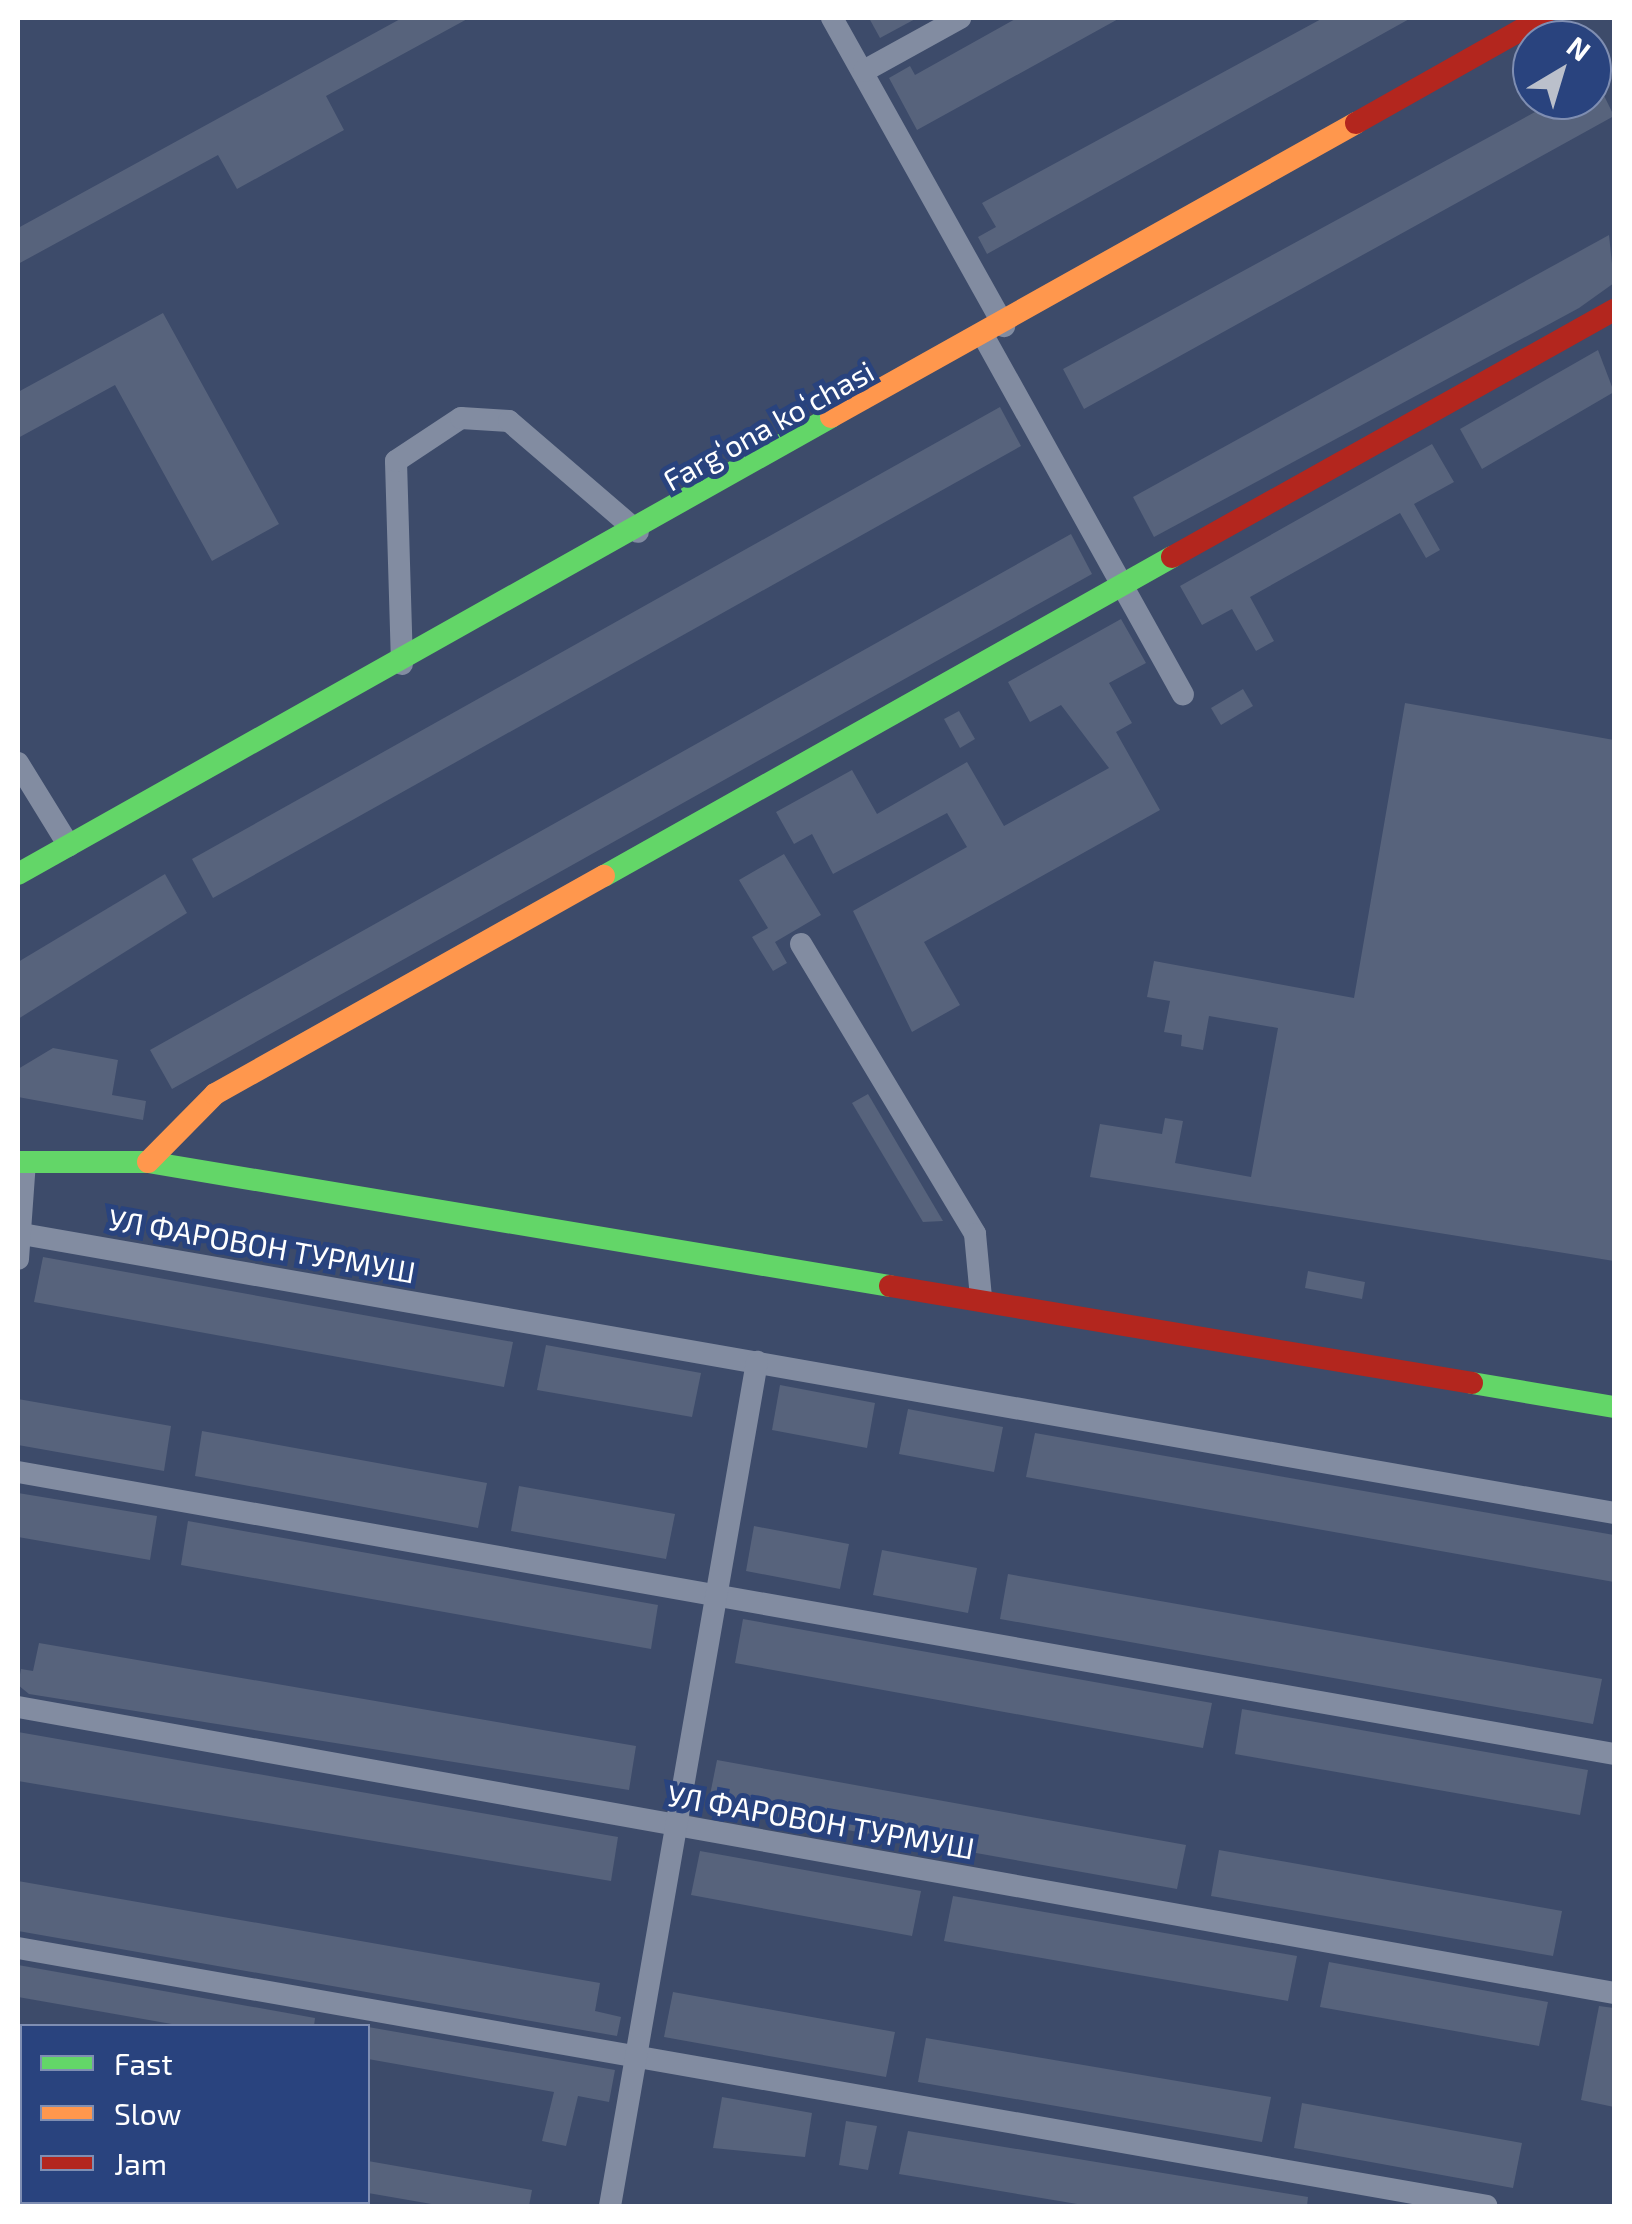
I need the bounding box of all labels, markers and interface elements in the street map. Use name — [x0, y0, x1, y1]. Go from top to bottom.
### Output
north arrow — [1512, 20, 1612, 120]
text: N — [1561, 28, 1598, 68]
street label: Fargʻona koʻchasi — [656, 352, 880, 498]
street label: УЛ ФАРОВОН ТУРМУШ — [106, 1200, 418, 1290]
street label: УЛ ФАРОВОН ТУРМУШ — [665, 1776, 977, 1866]
legend — [20, 2024, 370, 2204]
text: Fast — [114, 2045, 173, 2081]
text: Slow — [114, 2095, 181, 2131]
text: Jam — [114, 2145, 167, 2181]

